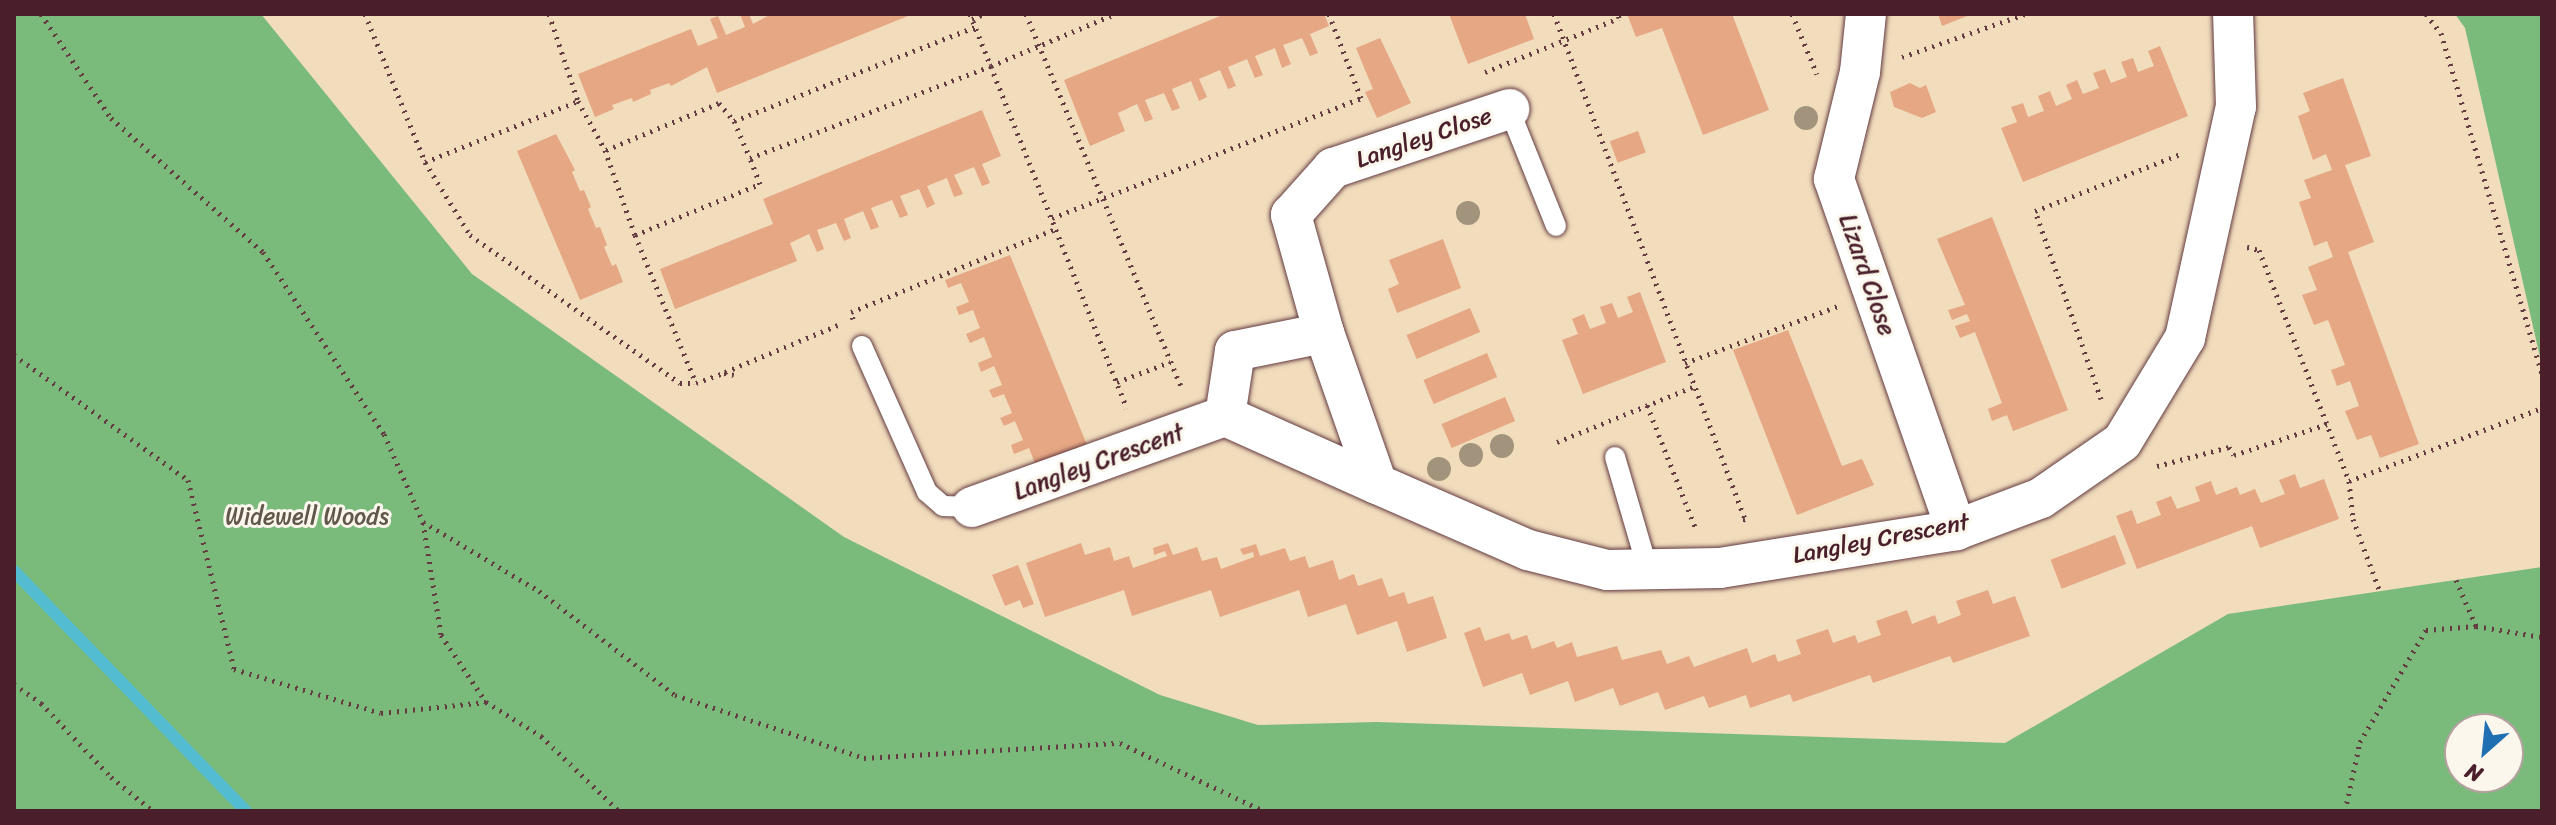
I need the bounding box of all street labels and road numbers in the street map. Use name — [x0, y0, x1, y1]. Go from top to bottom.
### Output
street label: Langley Close — [1351, 101, 1497, 175]
street label: Lizard Close — [1833, 210, 1901, 340]
street label: Langley Crescent — [1009, 417, 1189, 507]
street label: Langley Crescent — [1789, 508, 1973, 570]

